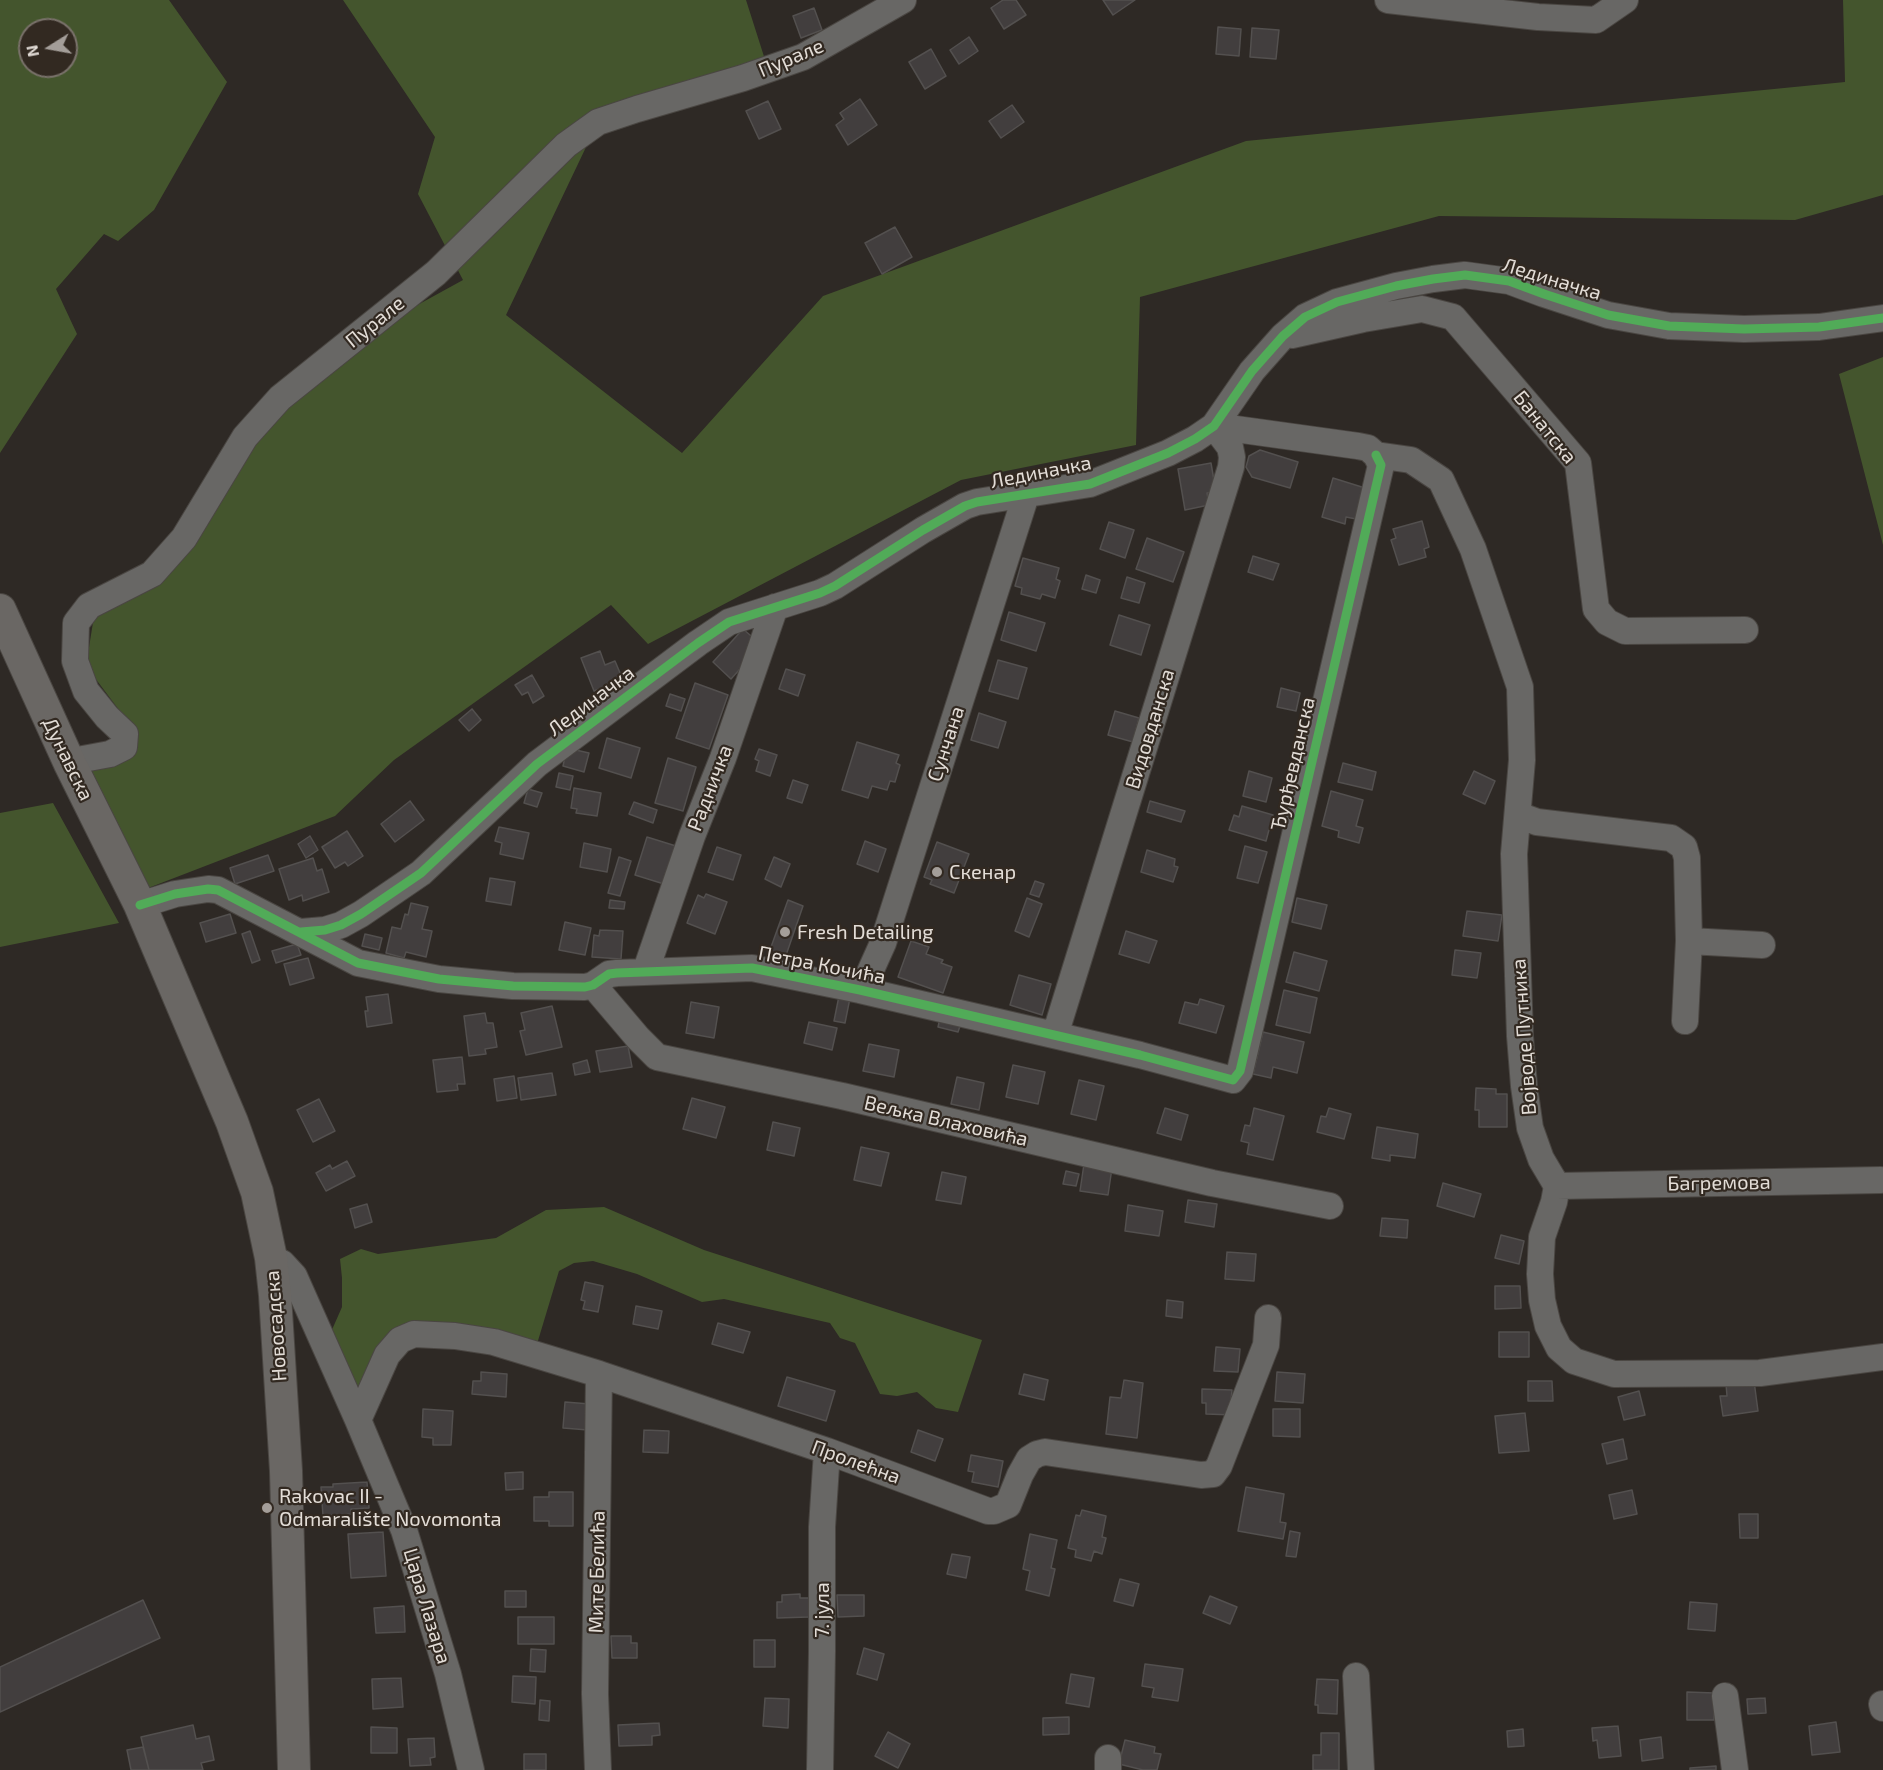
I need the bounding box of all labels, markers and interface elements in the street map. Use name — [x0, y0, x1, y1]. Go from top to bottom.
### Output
north arrow — [18, 18, 78, 78]
street label: Пурале — [755, 34, 827, 82]
text: N — [21, 44, 42, 59]
street label: Лединачка — [1500, 253, 1604, 305]
street label: Пурале — [341, 291, 409, 353]
street label: Банатска — [1508, 386, 1582, 468]
street label: Лединачка — [989, 450, 1093, 494]
street label: Лединачка — [543, 661, 639, 741]
street label: Видовданска — [1120, 666, 1180, 792]
street label: Ђурђевданска — [1266, 695, 1320, 833]
street label: Сунчана — [923, 703, 969, 785]
street label: Дунавска — [38, 713, 98, 805]
street label: Радничка — [683, 742, 737, 834]
place label: Скенар — [949, 860, 1016, 884]
marker: Скенар — [930, 865, 944, 879]
place label: Fresh Detailing — [797, 920, 933, 944]
marker: Fresh Detailing — [778, 925, 792, 939]
street label: Петра Кочића — [756, 941, 888, 989]
street label: Војводе Путника — [1507, 958, 1541, 1116]
street label: Вељка Влаховића — [862, 1090, 1030, 1152]
street label: Багремова — [1667, 1170, 1771, 1196]
street label: Новосадска — [260, 1270, 292, 1382]
street label: Пролећна — [808, 1435, 904, 1489]
place label: Rakovac II - Odmaralište Novomonta — [279, 1484, 501, 1531]
marker: Rakovac II - Odmaralište Novomonta — [260, 1501, 274, 1515]
street label: Мите Белића — [584, 1510, 610, 1634]
street label: Цара Лазара — [398, 1545, 456, 1667]
street label: 7. јула — [810, 1582, 834, 1638]

